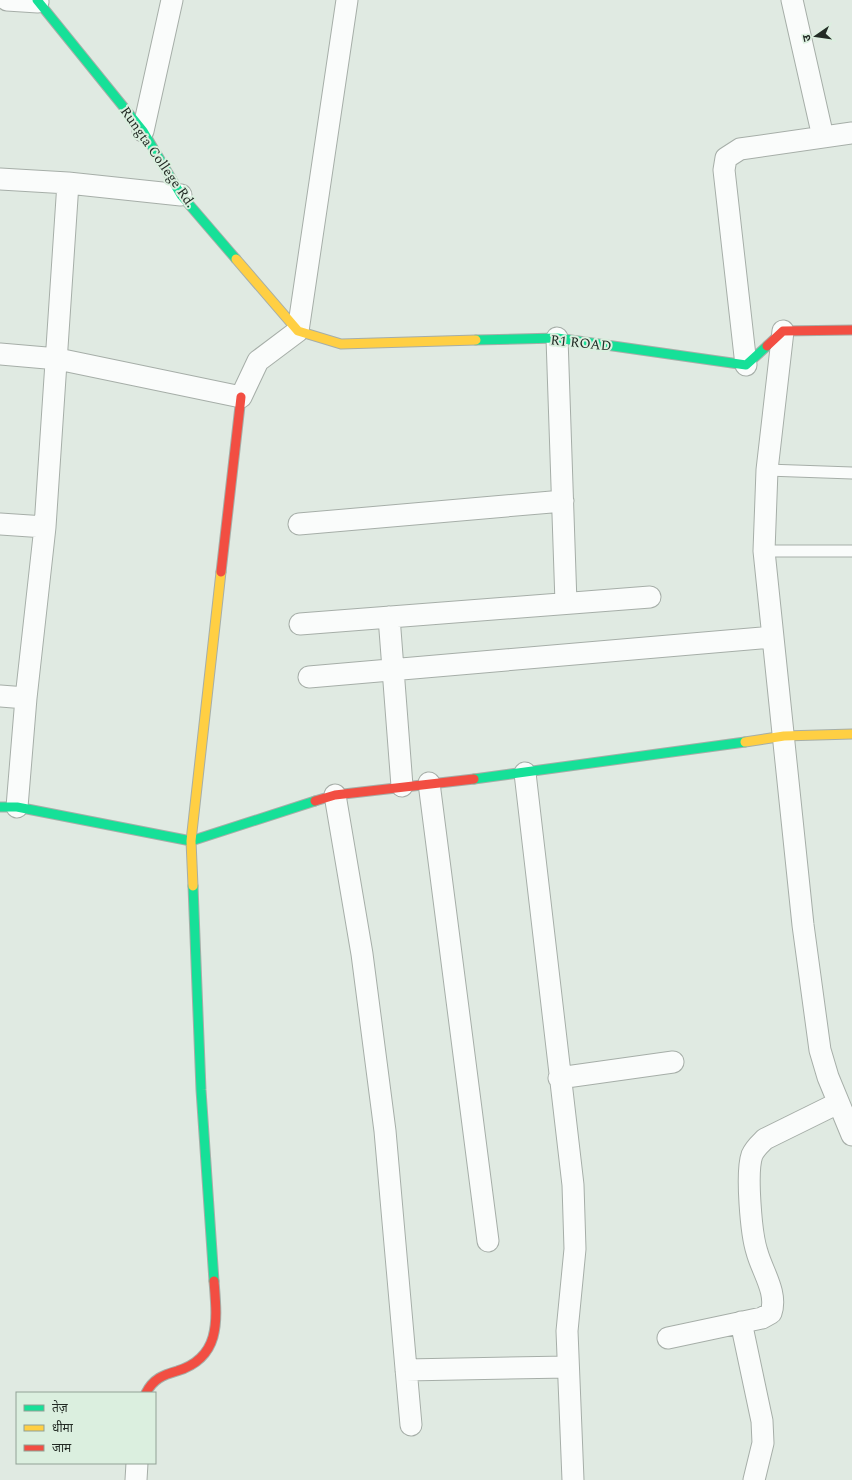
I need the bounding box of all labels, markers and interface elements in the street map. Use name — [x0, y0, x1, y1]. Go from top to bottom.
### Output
north arrow — [796, 16, 836, 56]
text: उ — [798, 33, 816, 43]
street label: Rungta College Rd. — [115, 102, 201, 212]
street label: R1 ROAD — [549, 329, 613, 357]
legend — [16, 1392, 156, 1464]
text: तेज़ — [52, 1399, 69, 1418]
text: धीमा — [52, 1419, 74, 1438]
text: जाम — [52, 1439, 72, 1458]

